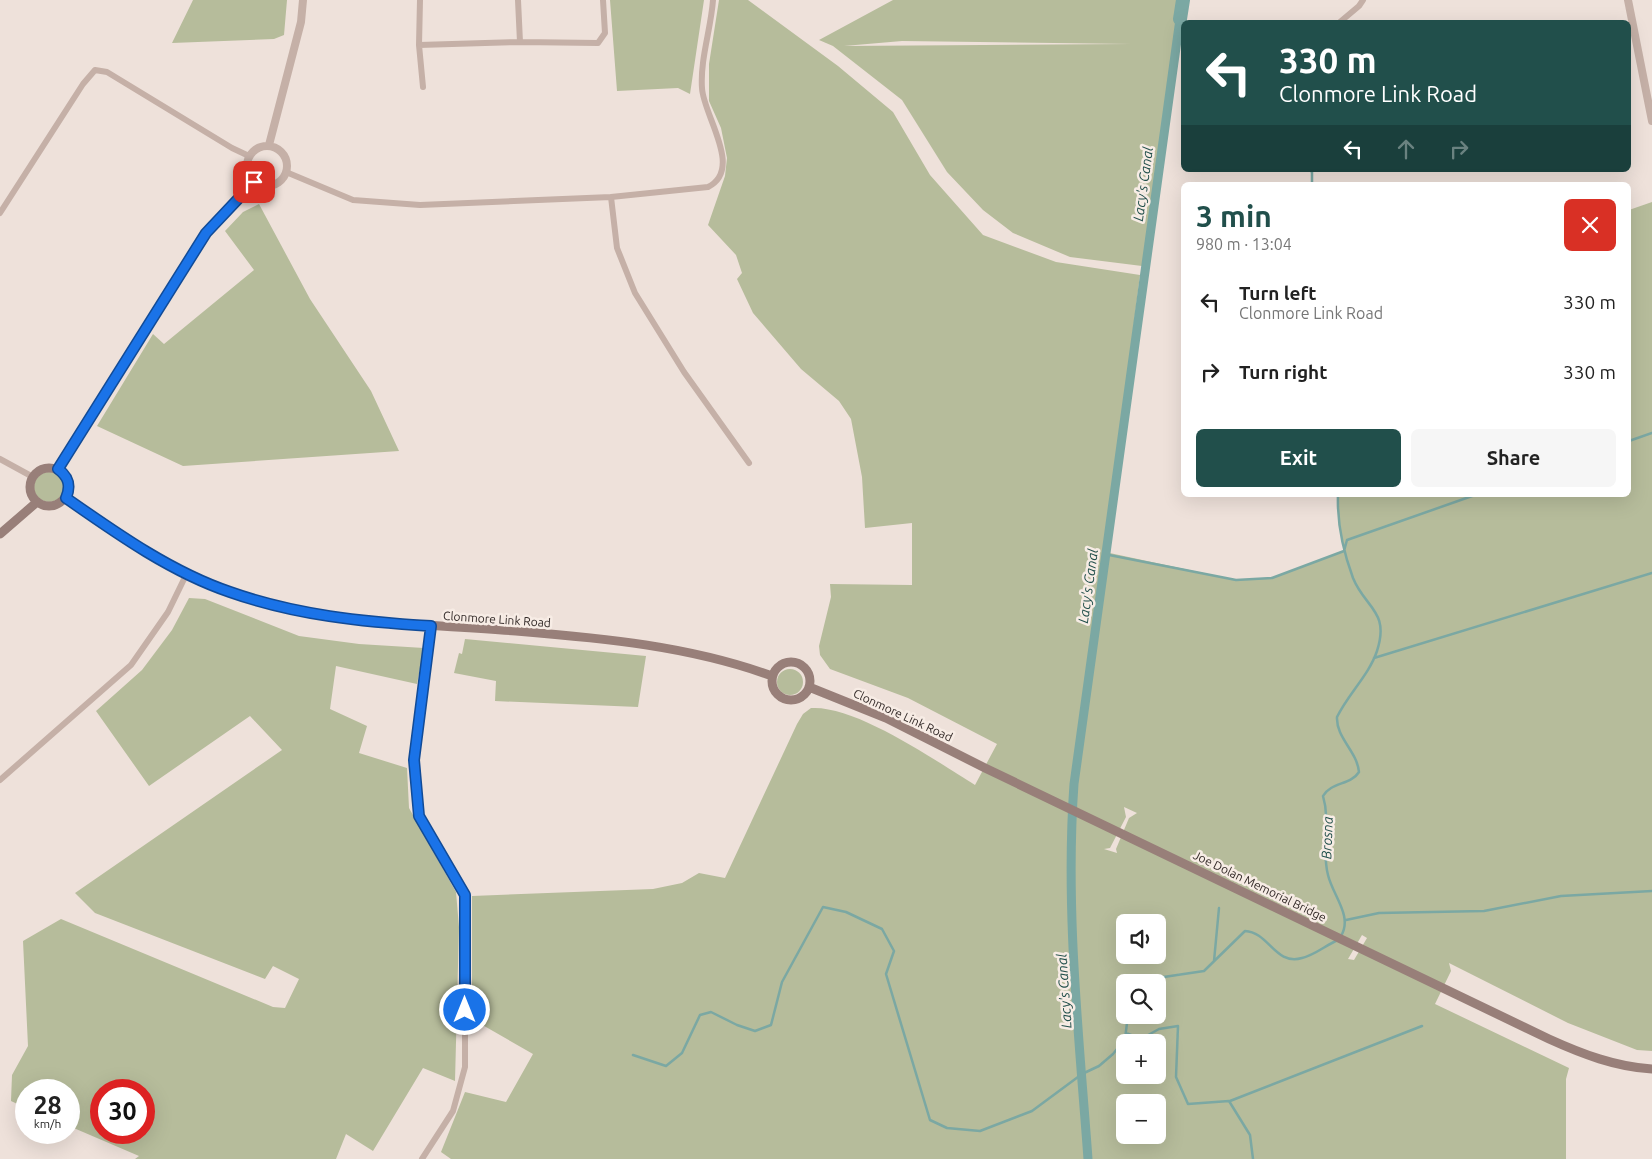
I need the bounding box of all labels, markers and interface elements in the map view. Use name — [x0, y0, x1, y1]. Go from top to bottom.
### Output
icon: left — [1196, 40, 1261, 105]
text: 330 m — [1279, 40, 1377, 80]
text: Clonmore Link Road — [1279, 81, 1477, 106]
icon: left — [1339, 135, 1367, 163]
icon: ahead — [1392, 135, 1420, 163]
icon: right — [1445, 135, 1473, 163]
water label: Lacy's Canal — [1130, 146, 1156, 222]
pin — [233, 161, 275, 203]
icon: arrive — [240, 168, 268, 196]
text: 3 min — [1196, 199, 1272, 233]
button: close — [1564, 199, 1616, 251]
text: 980 m · 13:04 — [1196, 235, 1292, 253]
text: Turn left — [1239, 282, 1317, 304]
icon: left — [1196, 288, 1224, 316]
text: 330 m — [1563, 291, 1616, 313]
text: Clonmore Link Road — [1239, 304, 1383, 322]
icon: right — [1196, 358, 1224, 386]
text: Turn right — [1239, 361, 1327, 383]
text: 330 m — [1563, 361, 1616, 383]
button: Exit — [1196, 429, 1401, 487]
button: Share — [1411, 429, 1616, 487]
water label: Lacy's Canal — [1075, 548, 1101, 624]
street label: Clonmore Link Road — [443, 609, 551, 629]
street label: Clonmore Link Road — [851, 686, 955, 744]
water label: Brosna — [1318, 816, 1336, 860]
street label: Joe Dolan Memorial Bridge — [1191, 848, 1329, 924]
map controls — [1116, 914, 1166, 1144]
button: sound — [1116, 914, 1166, 964]
water label: Lacy's Canal — [1053, 953, 1075, 1029]
button: search — [1116, 974, 1166, 1024]
position arrow — [438, 983, 490, 1035]
button: + — [1116, 1034, 1166, 1084]
speed limit sign: 30 — [90, 1079, 155, 1144]
text: 28 — [33, 1091, 62, 1119]
button: − — [1116, 1094, 1166, 1144]
text: km/h — [34, 1117, 61, 1130]

